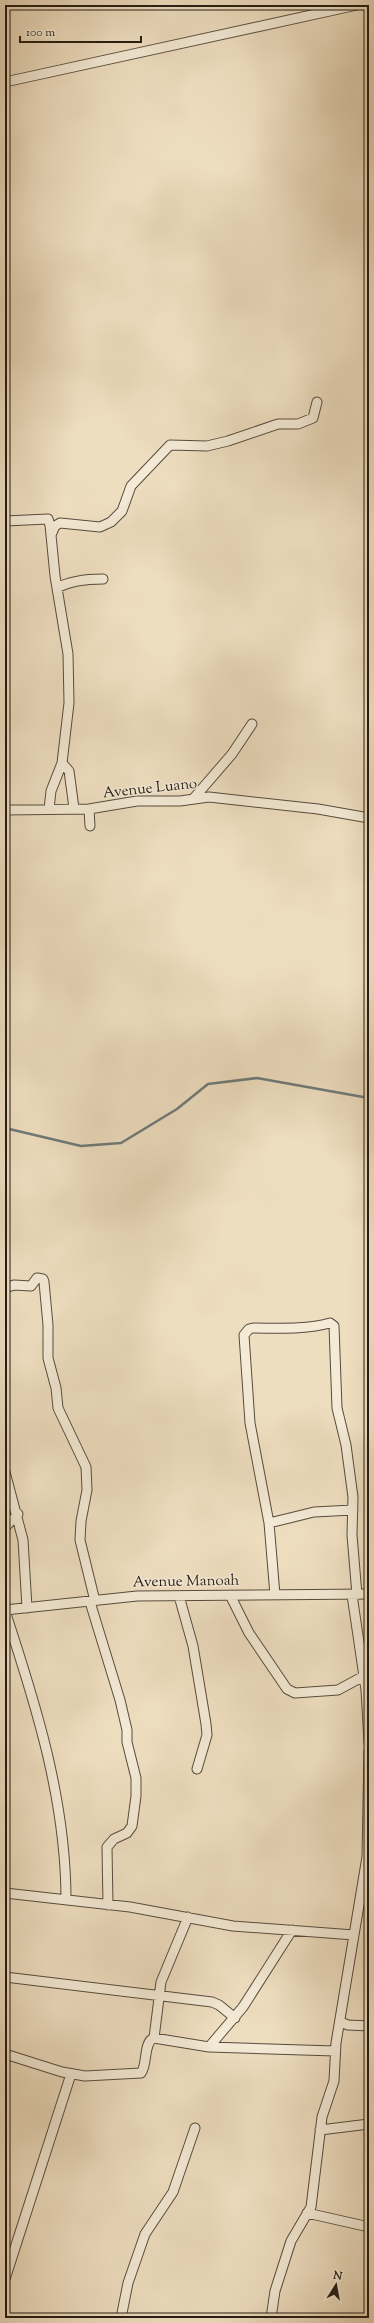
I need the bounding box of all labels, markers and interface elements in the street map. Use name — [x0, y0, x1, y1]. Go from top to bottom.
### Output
scale bar — [20, 18, 141, 44]
text: 100 m — [26, 24, 55, 42]
street label: Avenue Luano — [102, 774, 198, 804]
street label: Avenue Manoah — [132, 1571, 240, 1593]
north arrow — [316, 2265, 356, 2305]
text: N — [331, 2267, 344, 2285]

